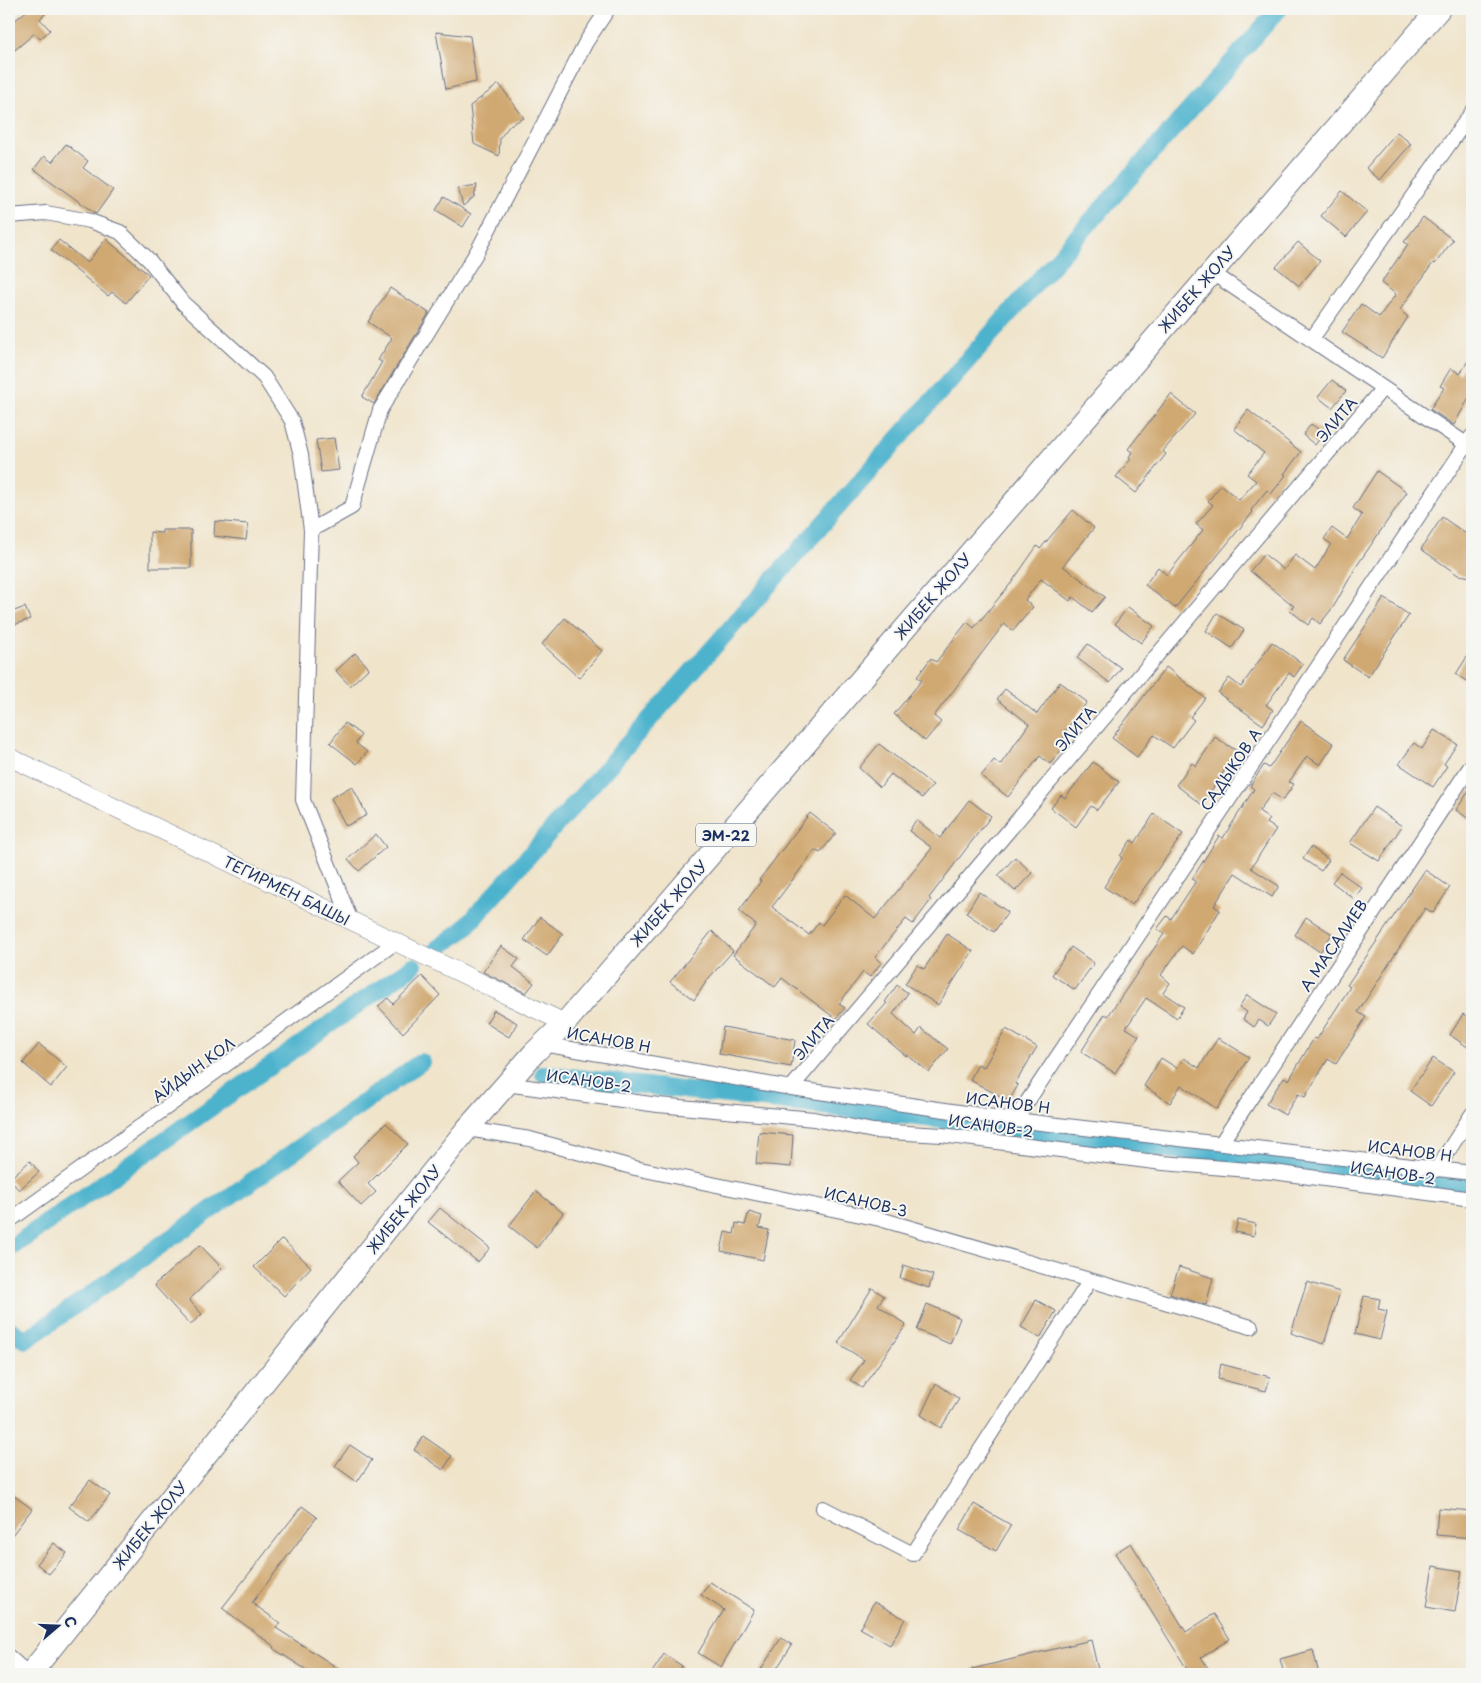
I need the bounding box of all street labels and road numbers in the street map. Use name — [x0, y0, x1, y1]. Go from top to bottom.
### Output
street label: ЖИБЕК ЖОЛУ — [1152, 240, 1240, 337]
street label: ЭЛИТА — [1310, 391, 1362, 447]
street label: ЖИБЕК ЖОЛУ — [888, 547, 976, 644]
street label: ЭЛИТА — [1049, 700, 1101, 756]
street label: САДЫКОВ А — [1194, 723, 1266, 815]
road number: ЭМ-22 — [696, 824, 756, 846]
street label: ТЕГИРМЕН БАШЫ — [220, 849, 354, 931]
street label: ЖИБЕК ЖОЛУ — [624, 854, 712, 951]
street label: А МАСАЛИЕВ — [1294, 894, 1372, 996]
street label: ЭЛИТА — [787, 1009, 839, 1065]
street label: ИСАНОВ Н — [565, 1020, 653, 1058]
street label: АЙДЫН КОЛ — [147, 1031, 239, 1107]
street label: ИСАНОВ-2 — [545, 1063, 633, 1097]
street label: ИСАНОВ Н — [965, 1085, 1051, 1119]
street label: ИСАНОВ-2 — [947, 1108, 1035, 1142]
street label: ИСАНОВ Н — [1367, 1133, 1453, 1167]
street label: ИСАНОВ-2 — [1349, 1155, 1437, 1189]
street label: ЖИБЕК ЖОЛУ — [360, 1159, 446, 1258]
street label: ИСАНОВ-3 — [822, 1180, 910, 1222]
street label: ЖИБЕК ЖОЛУ — [106, 1475, 192, 1574]

